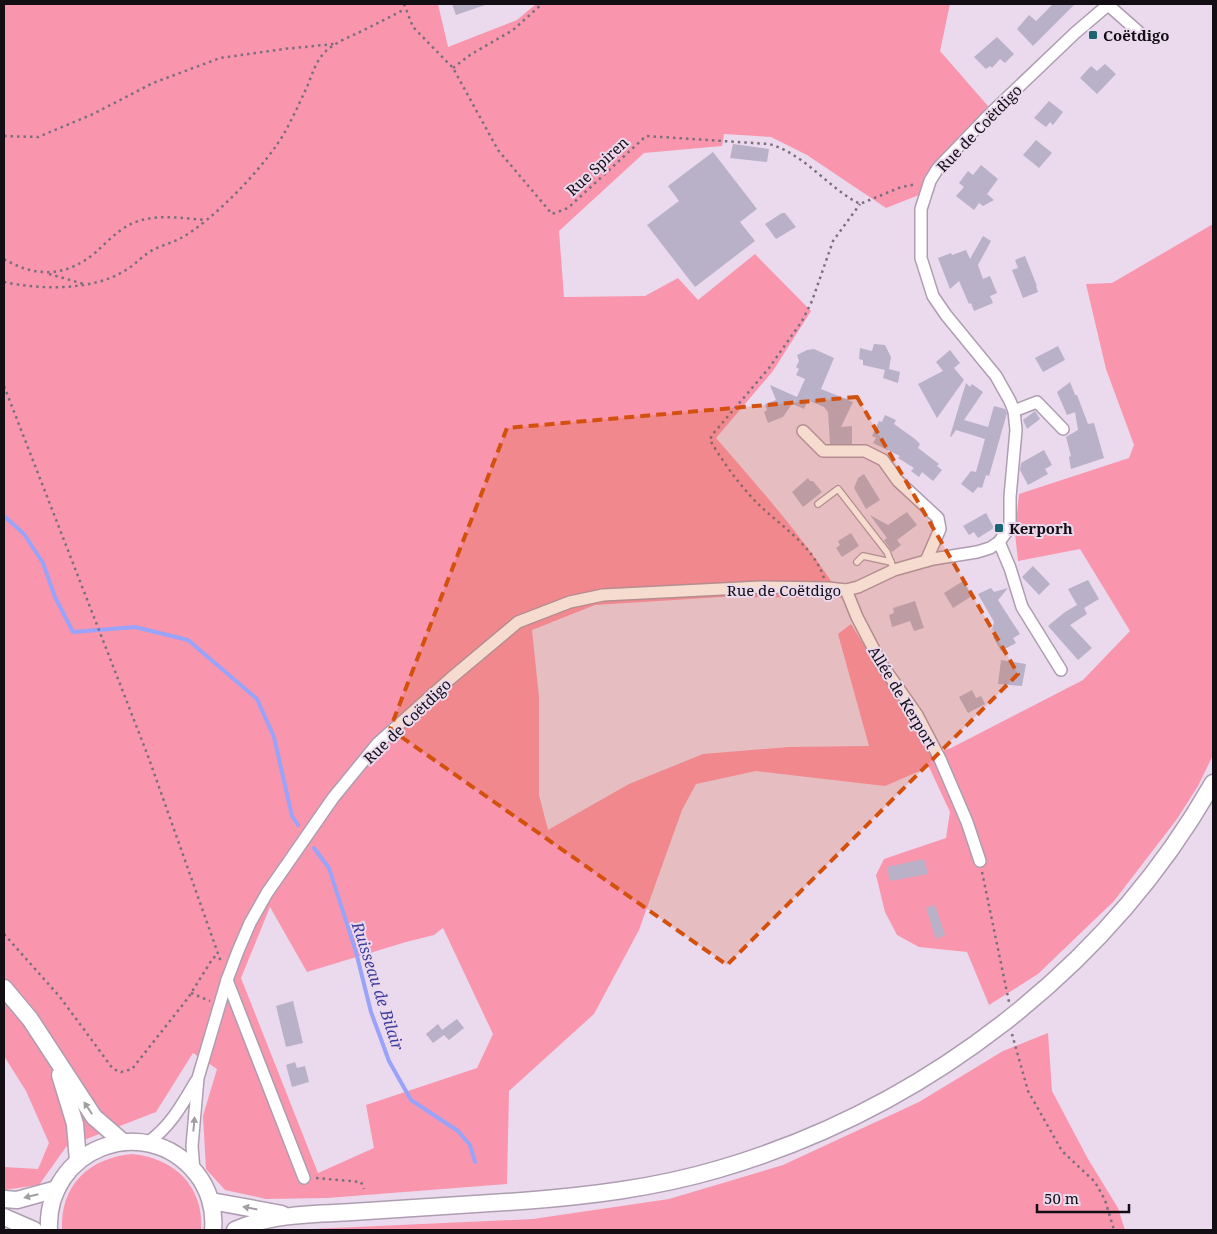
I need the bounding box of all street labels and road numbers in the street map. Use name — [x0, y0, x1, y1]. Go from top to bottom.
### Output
street label: Rue de Coëtdigo — [932, 80, 1026, 176]
street label: Rue Spiren — [562, 132, 633, 200]
street label: Rue de Coëtdigo — [727, 580, 841, 600]
street label: Allée de Kerport — [864, 642, 942, 752]
street label: Rue de Coëtdigo — [359, 674, 455, 768]

